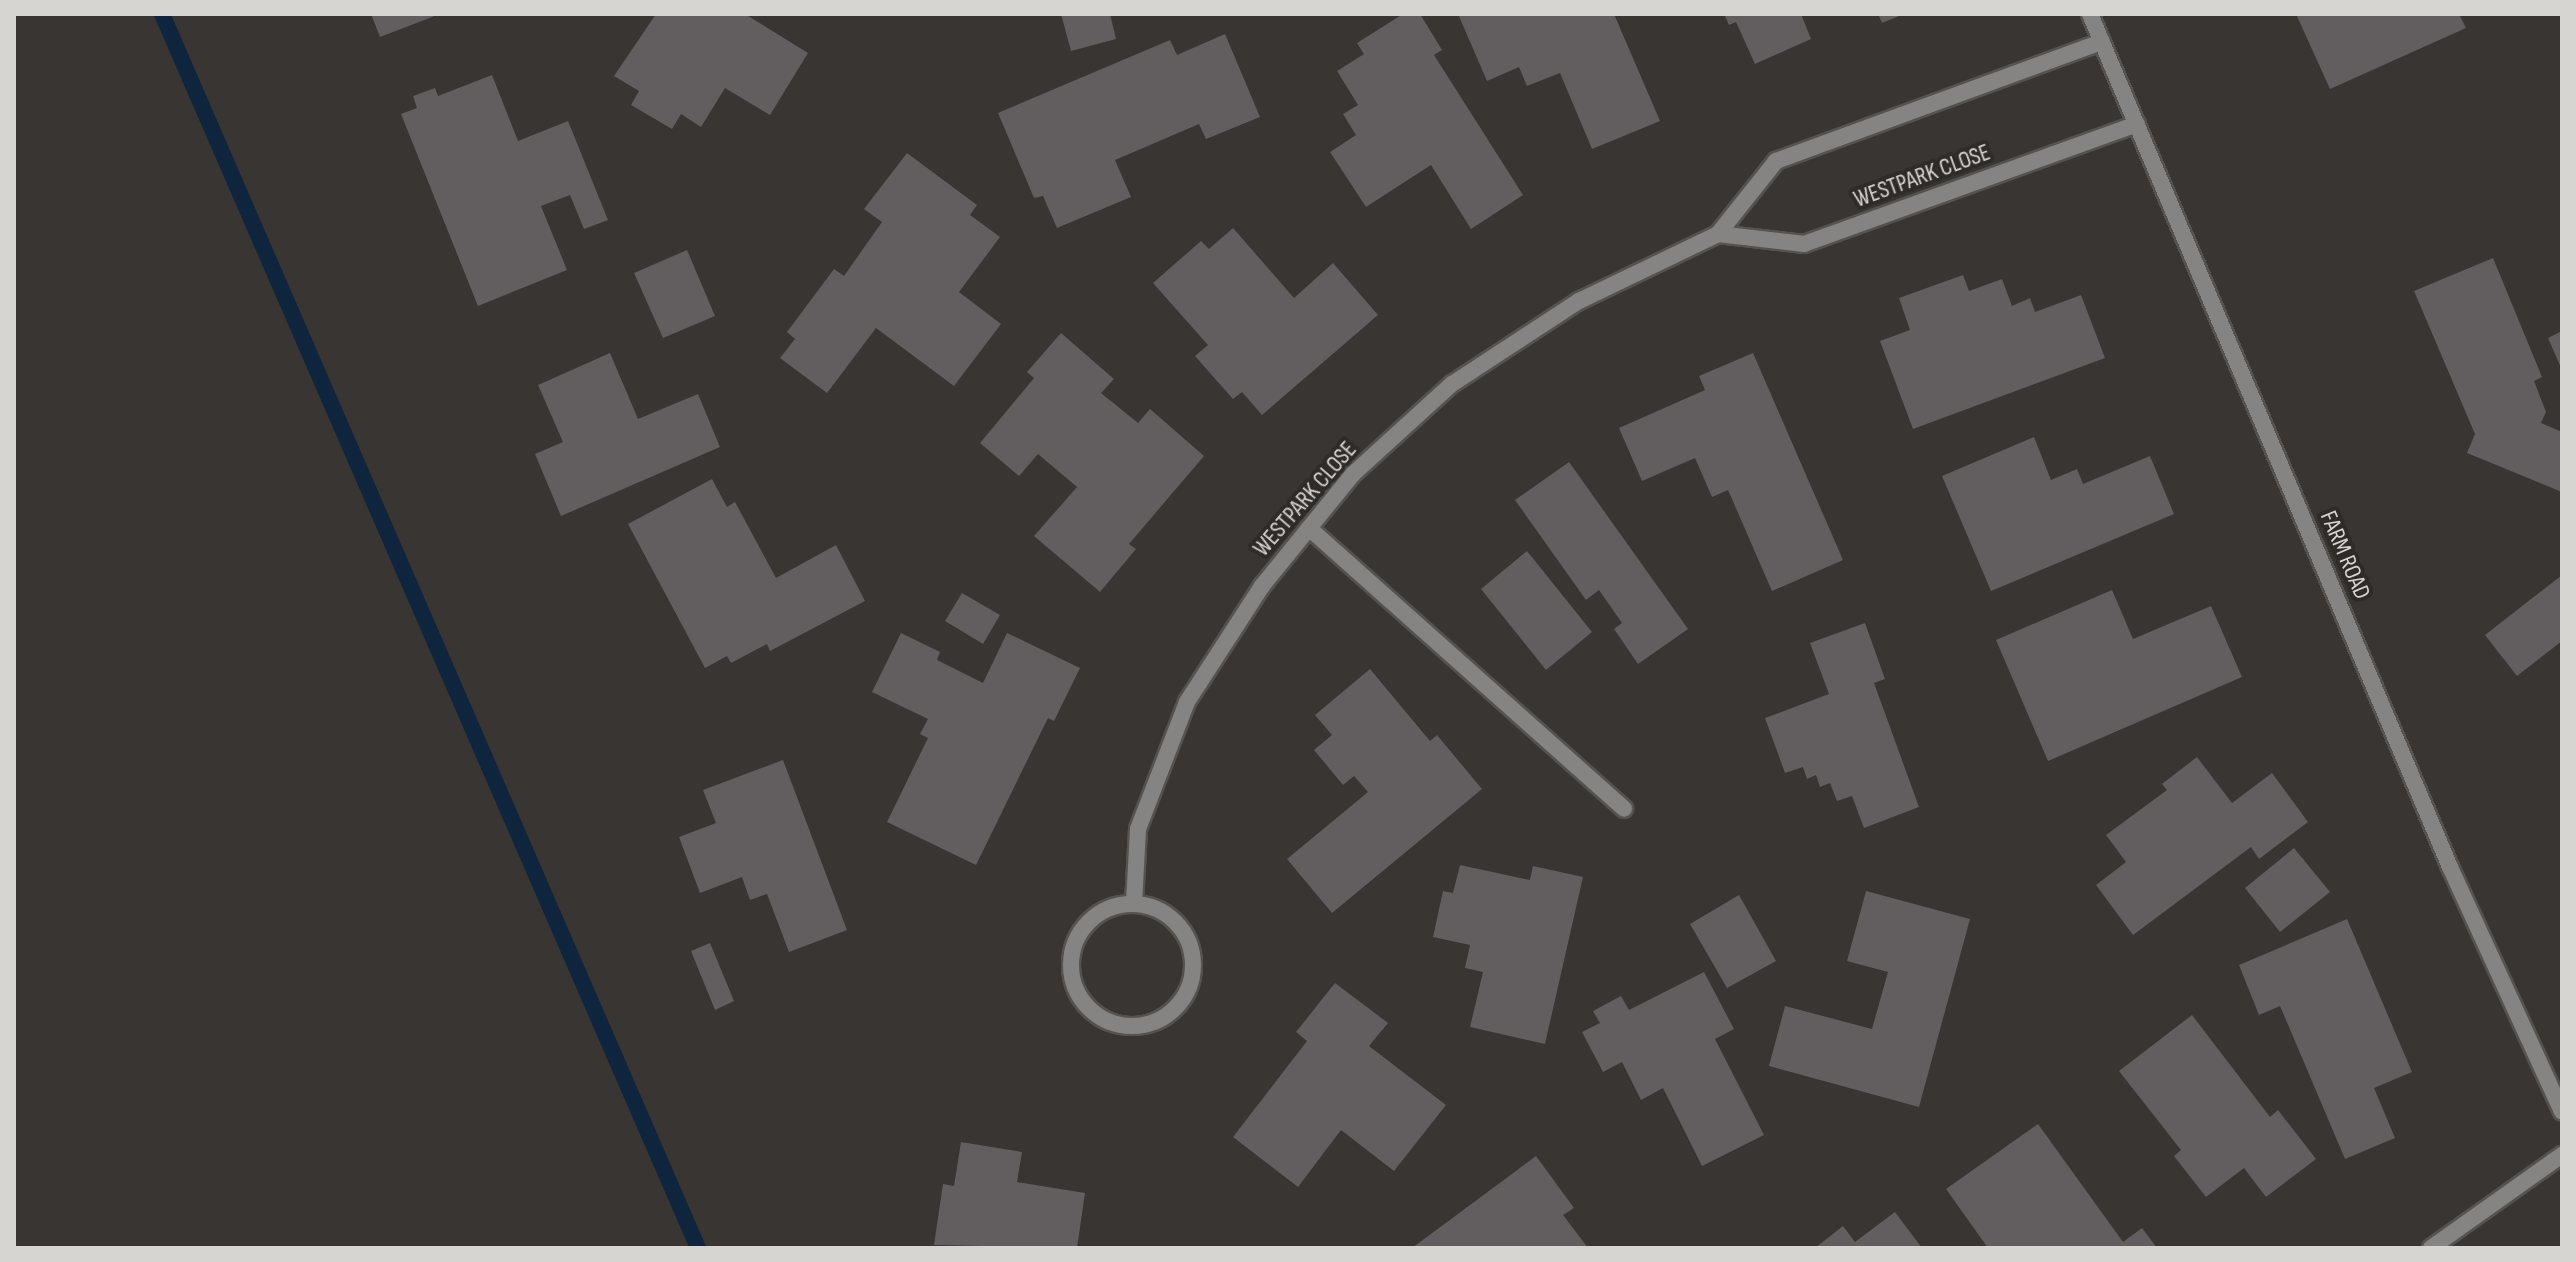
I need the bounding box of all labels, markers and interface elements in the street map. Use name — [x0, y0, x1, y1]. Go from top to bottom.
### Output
street label: WESTPARK CLOSE — [1850, 138, 1994, 214]
street label: WESTPARK CLOSE — [1247, 436, 1363, 562]
street label: FARM ROAD — [2314, 507, 2376, 603]

